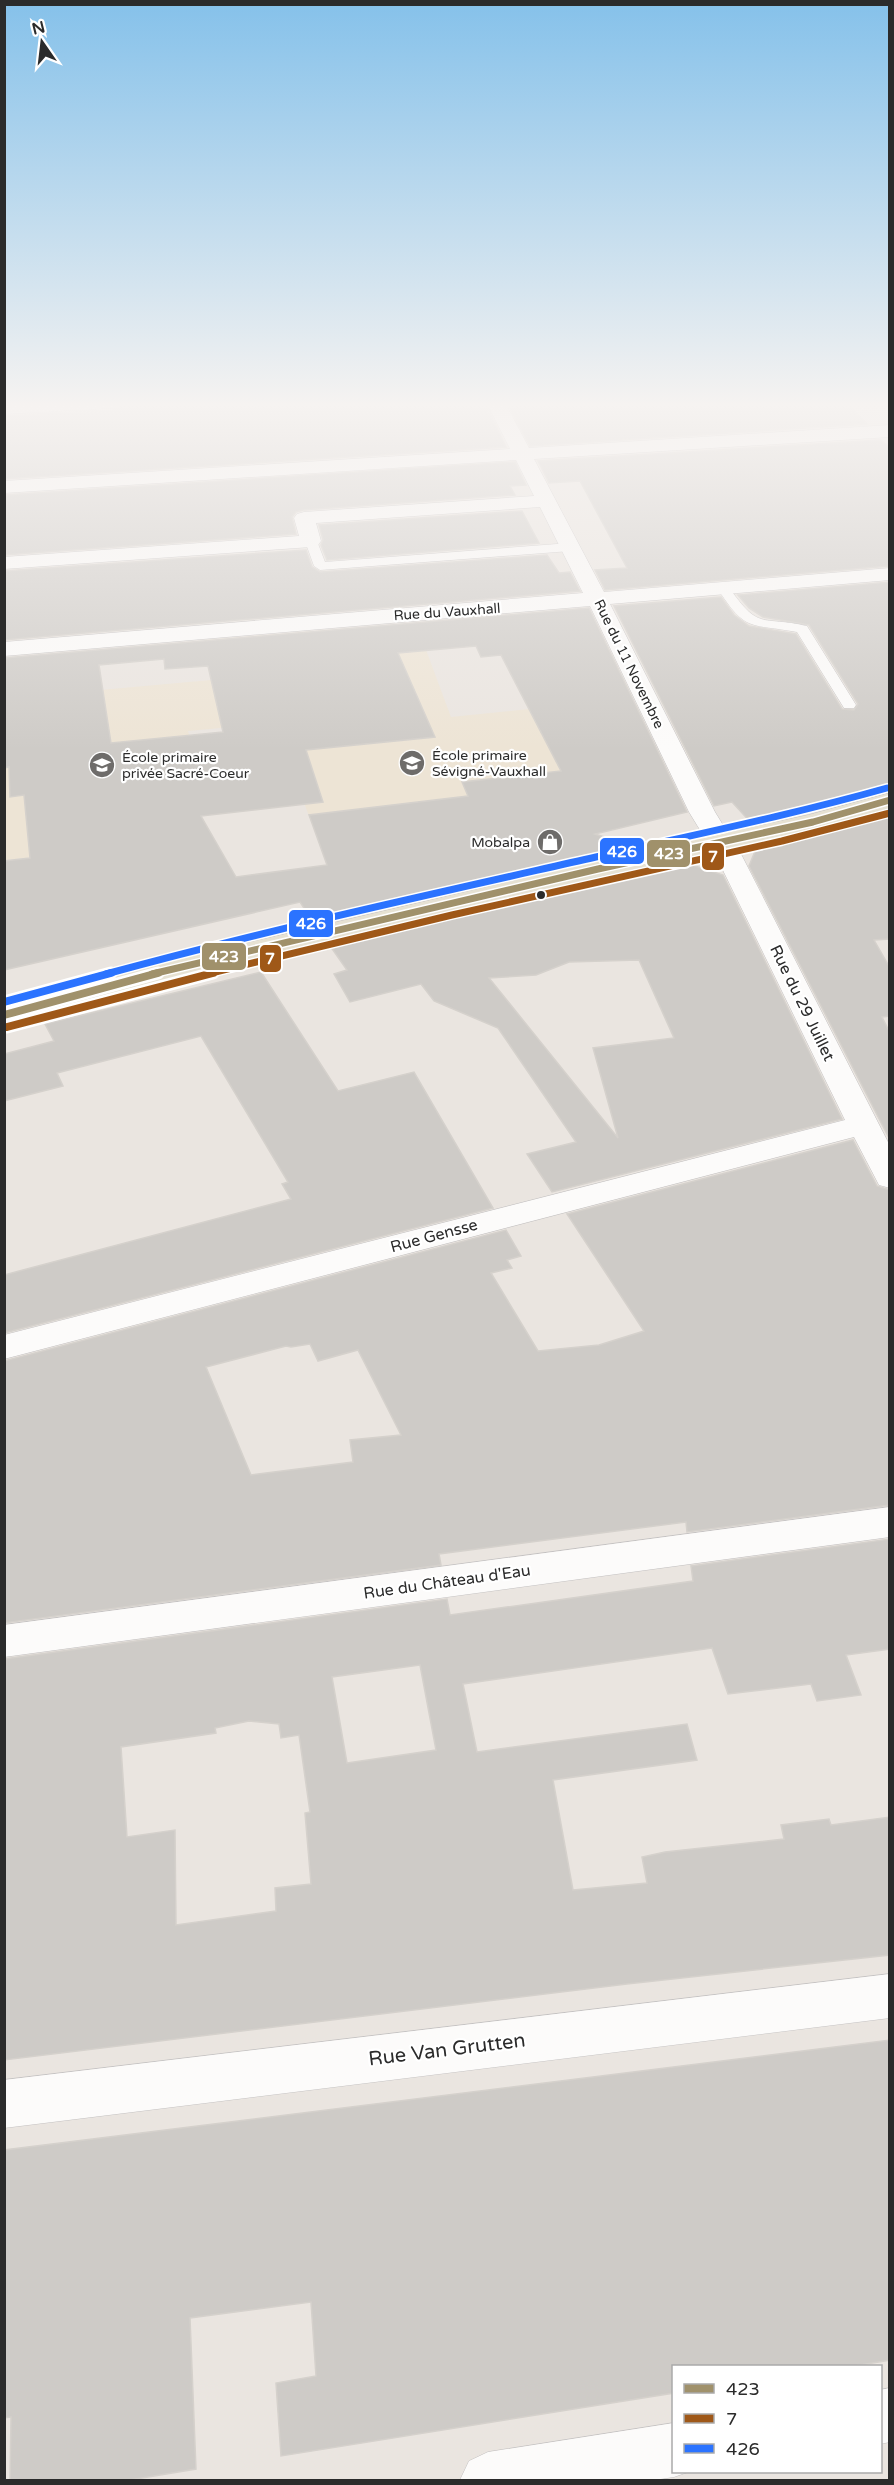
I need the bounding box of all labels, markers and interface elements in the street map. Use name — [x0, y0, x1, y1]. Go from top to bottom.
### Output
north arrow — [12, 12, 72, 72]
text: N — [30, 17, 47, 40]
street label: Rue du 11 Novembre — [590, 597, 668, 731]
street label: Rue du Vauxhall — [393, 600, 501, 624]
place label: École primaire Sévigné-Vauxhall — [432, 747, 546, 780]
school or university icon: École primaire Sévigné-Vauxhall — [397, 748, 427, 778]
place label: École primaire privée Sacré-Coeur — [122, 749, 250, 782]
school or university icon: École primaire privée Sacré-Coeur — [87, 750, 117, 780]
shop icon: Mobalpa — [535, 827, 565, 857]
place label: Mobalpa — [471, 834, 530, 851]
line badge: 426 — [599, 837, 645, 865]
line badge: 423 — [646, 839, 691, 868]
text: 426 — [607, 842, 637, 862]
line badge: 7 — [701, 842, 725, 871]
text: 423 — [654, 844, 684, 864]
text: 7 — [708, 847, 718, 867]
unlabelled marker — [535, 889, 547, 901]
line badge: 426 — [288, 909, 334, 938]
text: 426 — [296, 914, 326, 934]
line badge: 423 — [201, 942, 247, 971]
street label: Rue du 29 Juillet — [765, 942, 839, 1064]
line badge: 7 — [259, 944, 282, 973]
text: 423 — [209, 947, 239, 967]
text: 7 — [265, 949, 275, 969]
street label: Rue Gensse — [388, 1215, 480, 1257]
street label: Rue du Château d'Eau — [362, 1560, 532, 1604]
street label: Rue Van Grutten — [367, 2028, 527, 2072]
legend — [672, 2365, 882, 2473]
text: 423 — [726, 2378, 760, 2400]
text: 7 — [726, 2408, 737, 2430]
text: 426 — [726, 2438, 760, 2460]

